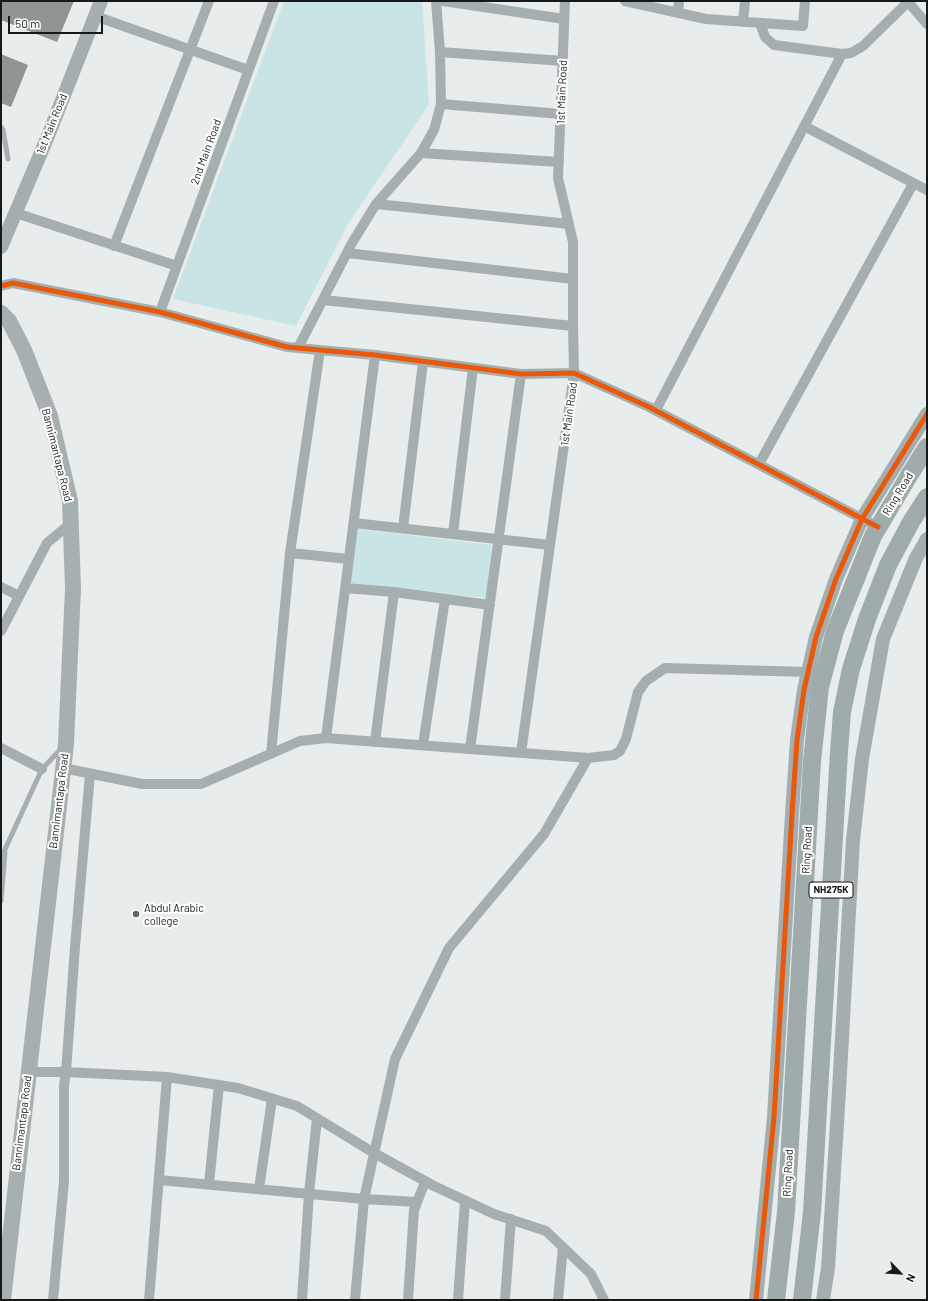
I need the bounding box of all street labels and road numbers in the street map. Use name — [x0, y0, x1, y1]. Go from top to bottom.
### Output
street label: 1st Main Road — [554, 60, 570, 124]
street label: 1st Main Road — [34, 92, 70, 156]
street label: 2nd Main Road — [188, 117, 224, 187]
street label: 1st Main Road — [558, 381, 580, 447]
street label: Bannimantapa Road — [39, 407, 75, 503]
street label: Ring Road — [880, 470, 916, 518]
street label: Bannimantapa Road — [47, 753, 71, 849]
street label: Ring Road — [799, 826, 815, 874]
road number: NH275K — [809, 882, 853, 898]
street label: Bannimantapa Road — [10, 1075, 34, 1171]
street label: Ring Road — [780, 1149, 796, 1197]

